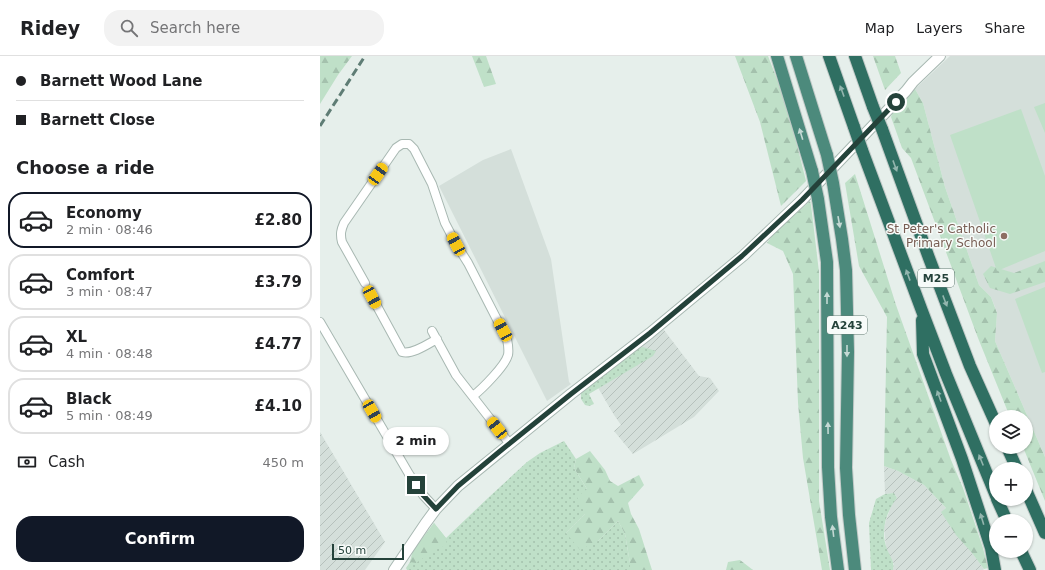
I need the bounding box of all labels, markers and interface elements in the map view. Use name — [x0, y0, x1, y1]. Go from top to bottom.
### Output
search box — [104, 10, 384, 46]
text: Ridey — [20, 17, 80, 39]
icon: search — [118, 17, 140, 39]
text: Search here — [150, 19, 240, 37]
text: Map — [865, 20, 894, 36]
text: Layers — [916, 20, 963, 36]
text: Share — [985, 20, 1025, 36]
text: Barnett Wood Lane — [40, 72, 202, 90]
one-way arrow — [838, 85, 844, 97]
route start — [887, 93, 905, 111]
text: Barnett Close — [40, 111, 155, 129]
one-way arrow — [798, 128, 804, 140]
text: Choose a ride — [16, 157, 155, 178]
one-way arrow — [893, 160, 899, 172]
car — [366, 161, 390, 187]
icon: car — [18, 202, 54, 238]
text: Economy — [66, 204, 142, 222]
text: £2.80 — [255, 211, 302, 229]
one-way arrow — [836, 216, 842, 228]
text: 2 min · 08:46 — [66, 222, 153, 237]
place label: St Peter's Catholic Primary School — [887, 222, 996, 250]
car — [445, 231, 467, 257]
marker: St Peter's Catholic Primary School — [999, 231, 1009, 241]
icon: car — [18, 264, 54, 300]
text: Comfort — [66, 266, 134, 284]
one-way arrow — [905, 268, 911, 280]
road number: M25 — [918, 269, 954, 287]
text: £3.79 — [255, 273, 302, 291]
text: 3 min · 08:47 — [66, 284, 153, 299]
car — [361, 284, 383, 310]
one-way arrow — [824, 291, 830, 304]
one-way arrow — [942, 295, 948, 307]
road number: A243 — [827, 316, 867, 334]
car — [492, 317, 514, 343]
icon: car — [18, 326, 54, 362]
text: XL — [66, 328, 87, 346]
text: £4.77 — [255, 335, 302, 353]
one-way arrow — [844, 345, 851, 357]
text: 4 min · 08:48 — [66, 346, 153, 361]
icon: car — [18, 388, 54, 424]
text: Black — [66, 390, 112, 408]
one-way arrow — [935, 390, 941, 402]
text: £4.10 — [255, 397, 302, 415]
car — [361, 398, 383, 424]
text: 5 min · 08:49 — [66, 408, 153, 423]
map controls — [989, 410, 1033, 558]
button: layers — [989, 410, 1033, 454]
car — [485, 415, 509, 441]
one-way arrow — [825, 421, 831, 434]
callout: 2 min — [383, 427, 449, 455]
text: 2 min — [396, 433, 436, 448]
icon: cash — [16, 451, 38, 473]
text: Cash — [48, 453, 85, 471]
one-way arrow — [978, 453, 984, 465]
text: 450 m — [262, 455, 304, 470]
button: + — [989, 462, 1033, 506]
route end — [407, 476, 425, 494]
one-way arrow — [979, 513, 985, 525]
button: − — [989, 514, 1033, 558]
button: Confirm — [16, 516, 304, 562]
one-way arrow — [830, 525, 836, 537]
scale bar — [332, 542, 404, 561]
text: 50 m — [338, 544, 366, 557]

